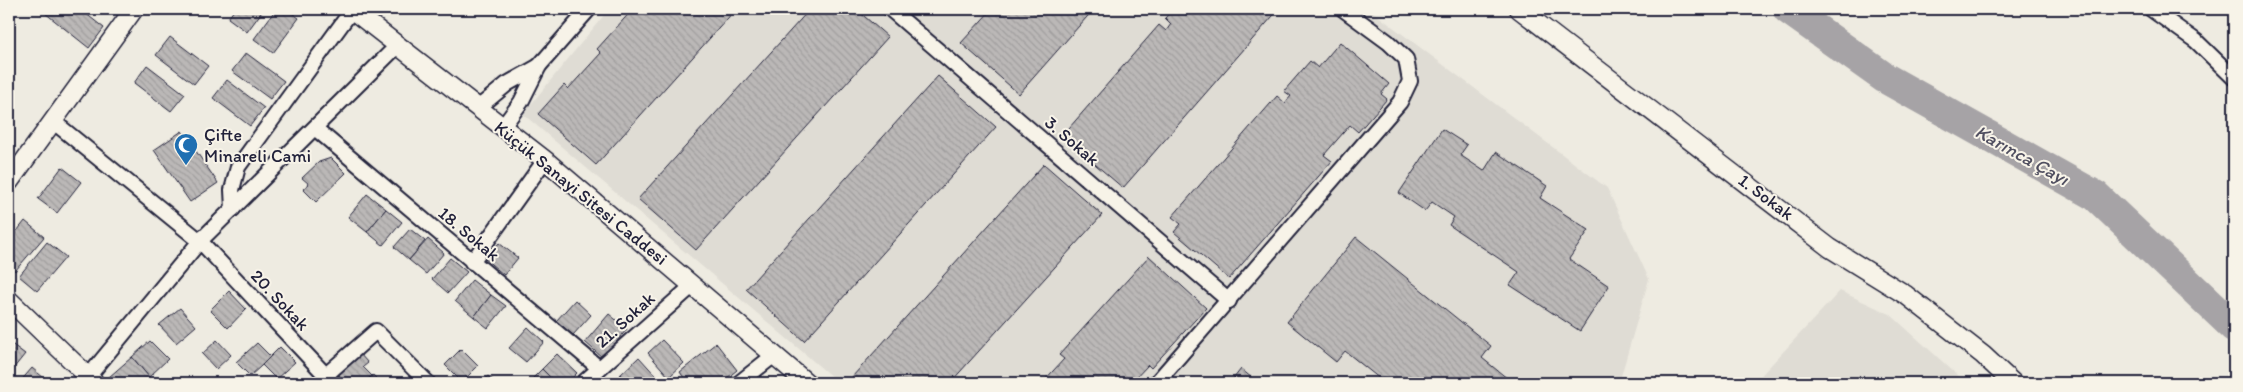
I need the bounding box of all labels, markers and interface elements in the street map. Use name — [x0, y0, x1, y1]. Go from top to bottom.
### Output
street label: 3. Sokak — [1040, 111, 1104, 171]
street label: Küçük Sanayi Sitesi Caddesi — [490, 116, 672, 270]
water label: Karınca Çayı — [1971, 120, 2074, 191]
place label: Çifte Minareli Cami — [204, 124, 311, 167]
mosque icon: Çifte Minareli Cami — [173, 132, 199, 166]
street label: 1. Sokak — [1734, 169, 1798, 225]
street label: 18. Sokak — [434, 202, 504, 266]
street label: 20. Sokak — [246, 265, 314, 335]
street label: 21. Sokak — [591, 287, 659, 353]

